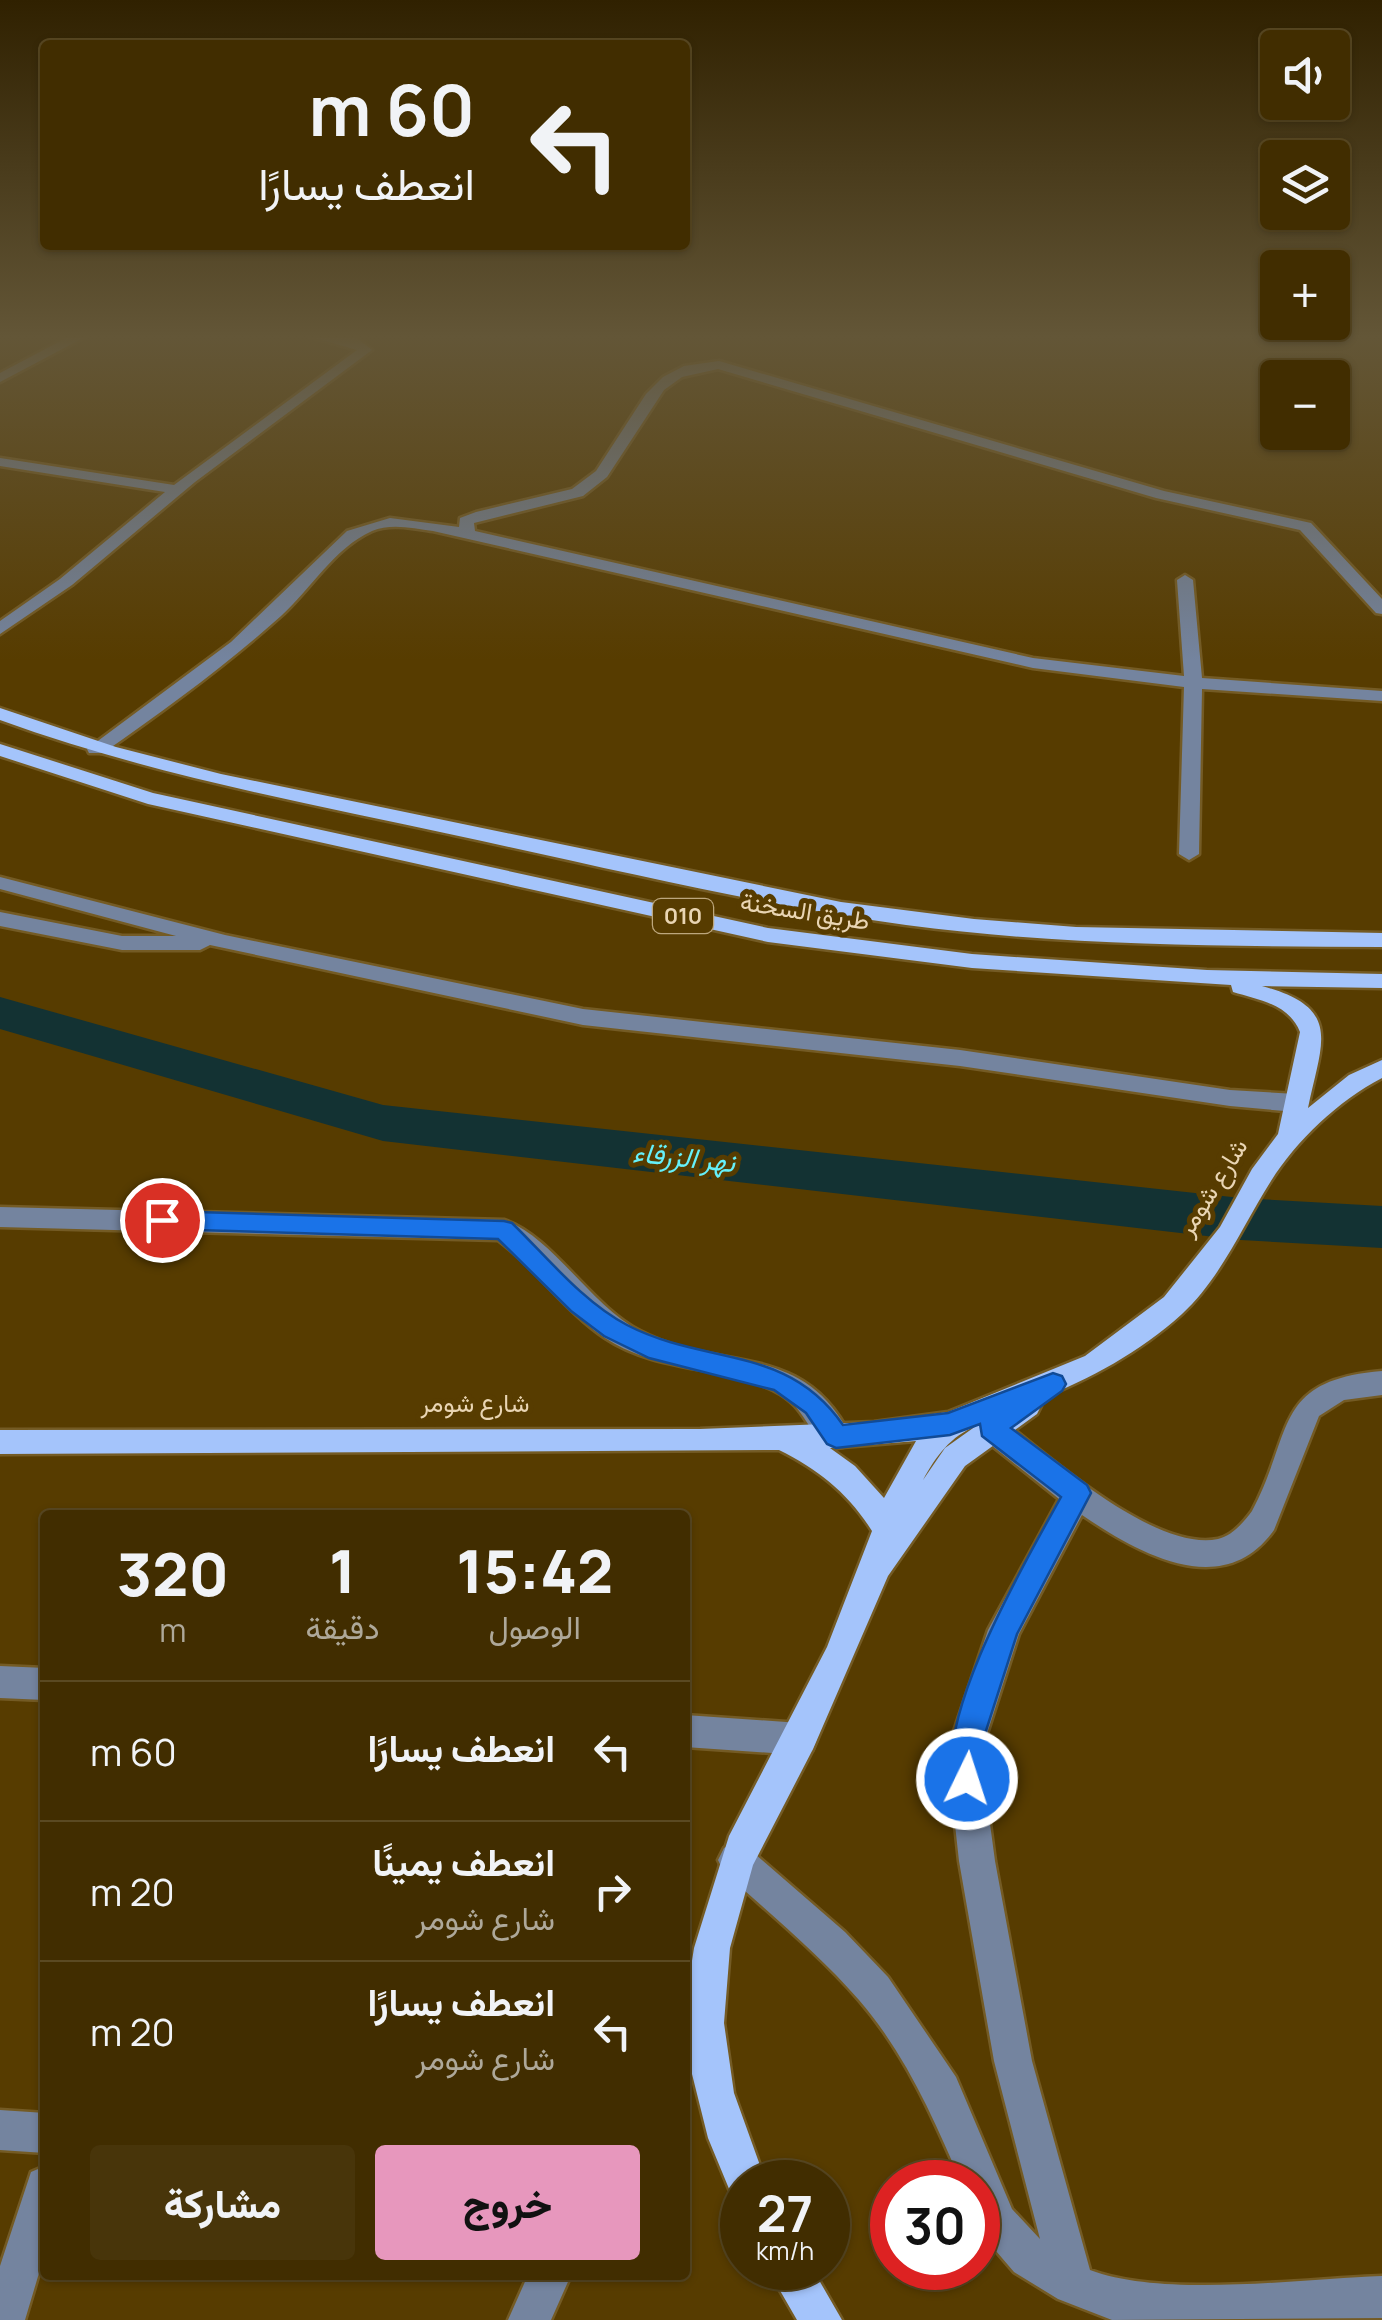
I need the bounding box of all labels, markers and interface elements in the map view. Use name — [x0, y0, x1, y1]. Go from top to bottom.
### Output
map controls — [1260, 30, 1350, 450]
button: sound — [1260, 30, 1350, 120]
text: 60 m — [308, 61, 475, 157]
icon: left — [510, 80, 640, 210]
button: layers — [1260, 140, 1350, 230]
text: انعطف يسارًا — [258, 152, 475, 214]
button: + — [1260, 250, 1350, 340]
button: − — [1260, 360, 1350, 450]
street label: طريق السخنة — [738, 883, 872, 938]
road number: 010 — [653, 899, 713, 933]
street label: شارع شومر — [1167, 1131, 1255, 1243]
water label: نهر الزرقاء — [631, 1132, 739, 1180]
pin — [120, 1178, 205, 1263]
icon: arrive — [135, 1193, 190, 1248]
street label: شارع شومر — [419, 1385, 530, 1420]
text: 1 — [329, 1529, 356, 1611]
text: 15:42 — [456, 1529, 613, 1611]
text: 320 — [117, 1532, 229, 1614]
text: دقيقة — [305, 1605, 380, 1649]
text: الوصول — [489, 1605, 581, 1649]
text: m — [159, 1608, 186, 1652]
text: انعطف يسارًا — [368, 1721, 555, 1773]
icon: left — [585, 1724, 640, 1779]
text: 60 m — [90, 1725, 177, 1777]
position arrow — [915, 1727, 1019, 1831]
text: انعطف يمينًا — [372, 1835, 555, 1887]
icon: right — [585, 1864, 640, 1919]
text: 20 m — [90, 1865, 175, 1917]
text: شارع شومر — [415, 1896, 555, 1940]
text: انعطف يسارًا — [368, 1975, 555, 2027]
icon: left — [585, 2004, 640, 2059]
text: 20 m — [90, 2005, 175, 2057]
text: شارع شومر — [415, 2036, 555, 2080]
button: مشاركة — [90, 2145, 355, 2260]
button: خروج — [375, 2145, 640, 2260]
speed limit sign: 30 — [870, 2160, 1000, 2290]
text: 27 — [757, 2179, 813, 2247]
text: km/h — [756, 2233, 814, 2268]

